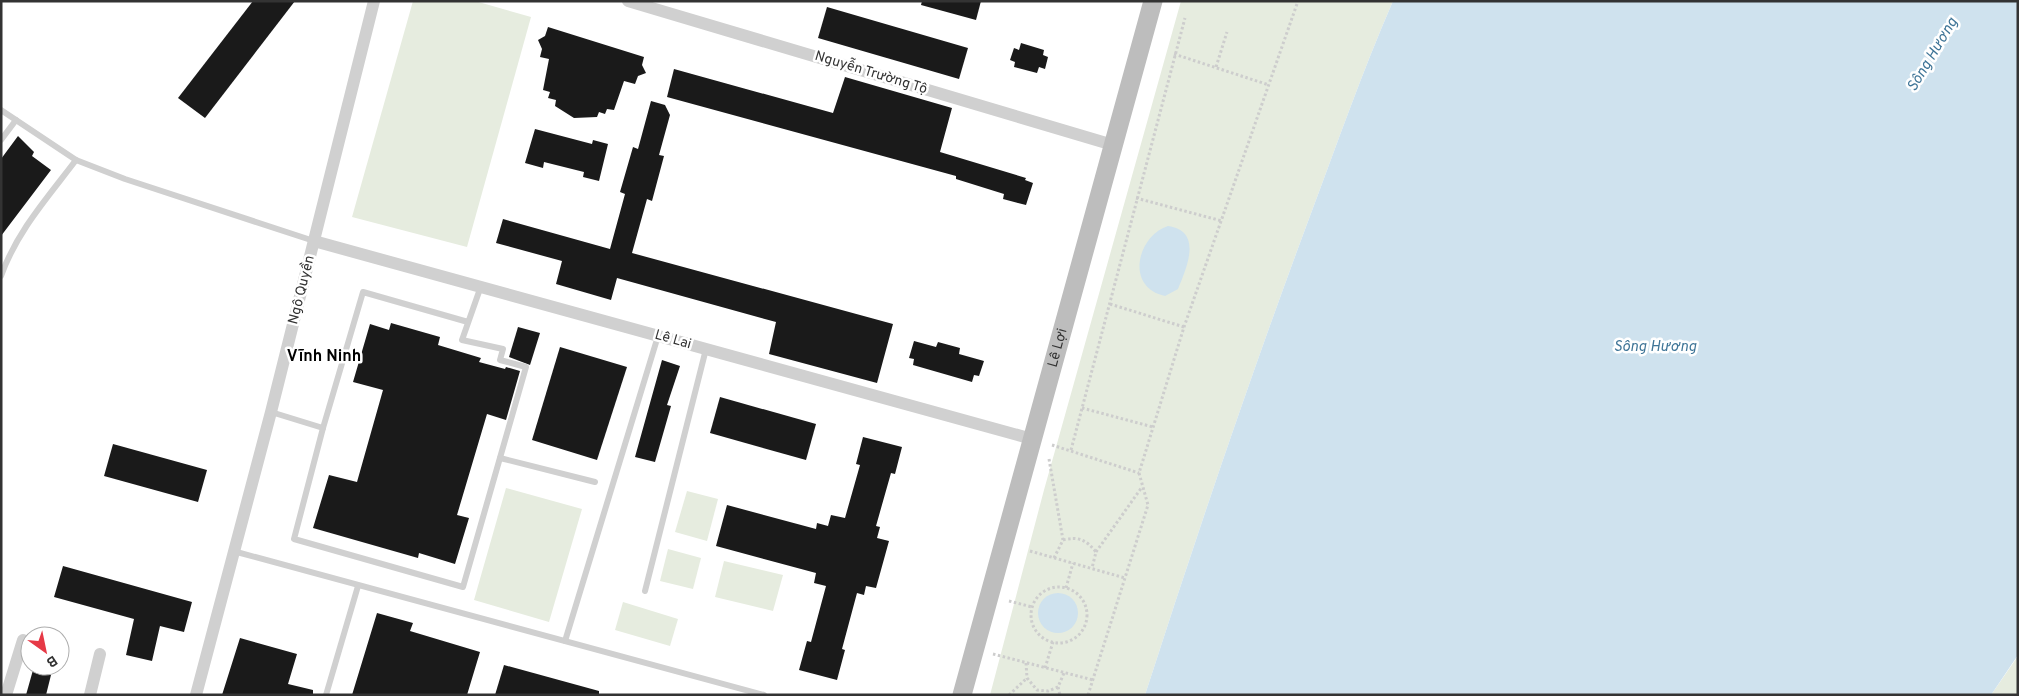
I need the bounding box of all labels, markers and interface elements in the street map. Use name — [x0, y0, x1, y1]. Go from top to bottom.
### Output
water label: Sông Hương — [1903, 14, 1963, 95]
street label: Nguyễn Trường Tộ — [813, 47, 930, 98]
street label: Ngô Quyền — [285, 254, 319, 326]
street label: Lê Lai — [653, 327, 693, 353]
street label: Lê Lợi — [1044, 327, 1071, 369]
water label: Sông Hương — [1614, 338, 1697, 357]
district label: Vĩnh Ninh — [287, 347, 361, 367]
north arrow — [20, 626, 70, 676]
text: B — [43, 651, 60, 670]

